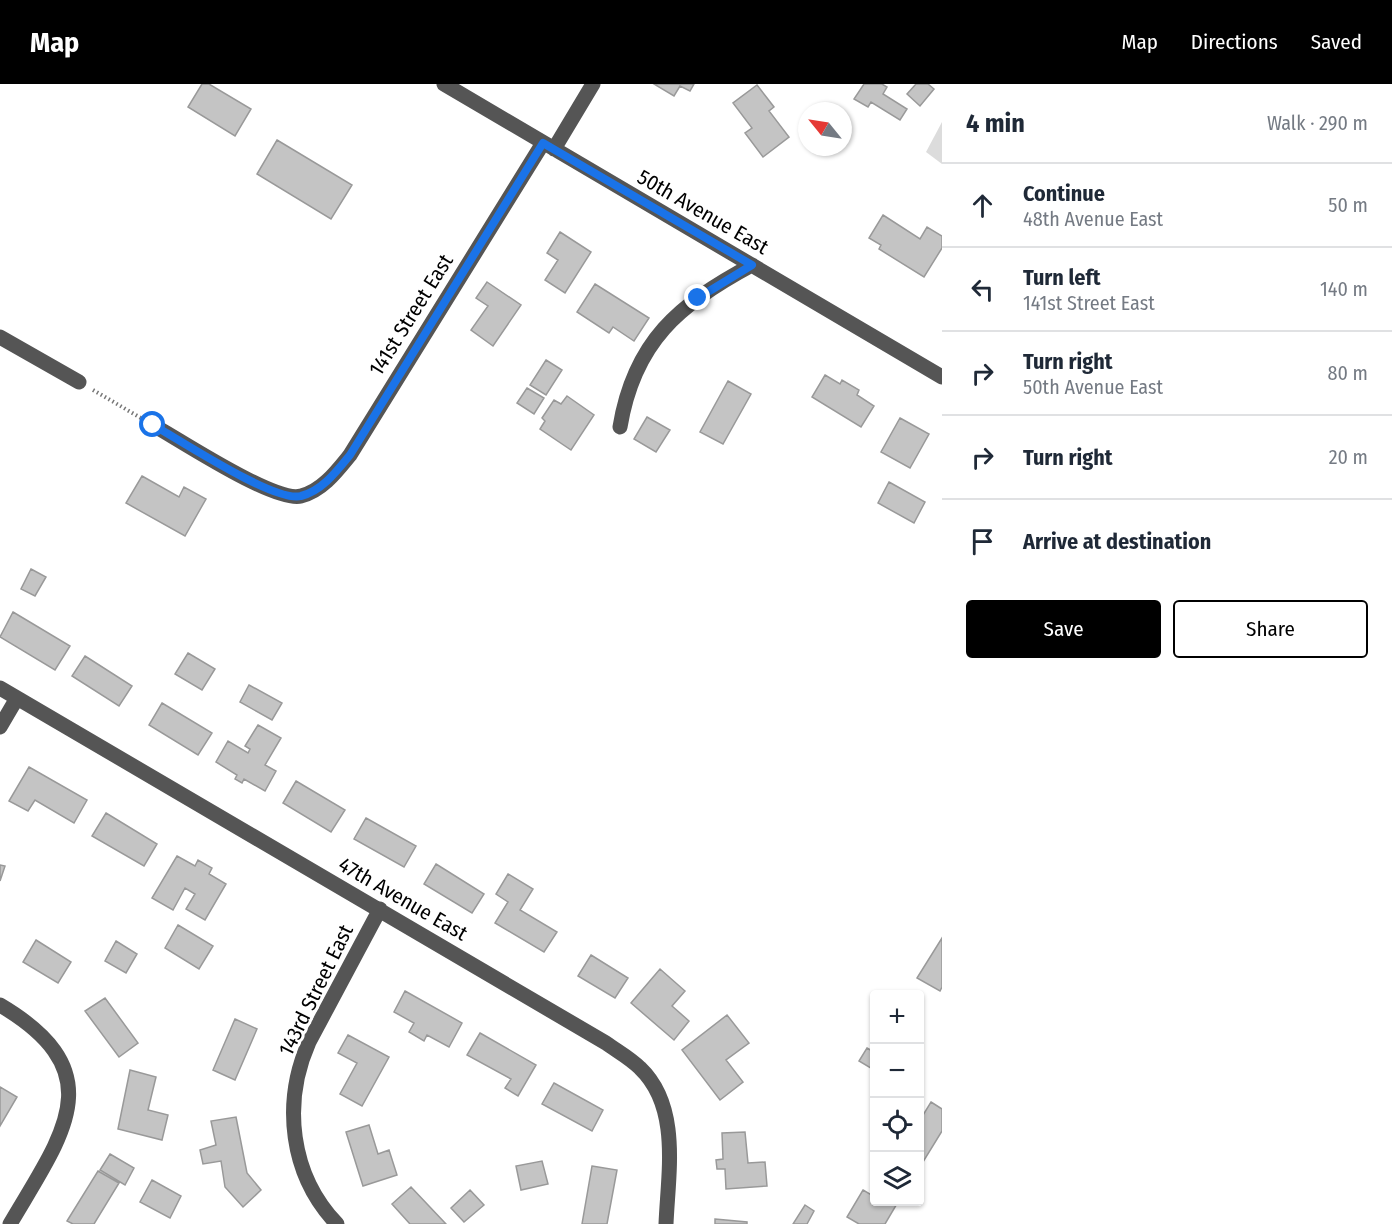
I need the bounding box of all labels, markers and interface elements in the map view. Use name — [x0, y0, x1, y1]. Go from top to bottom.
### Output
text: Map — [30, 26, 79, 59]
text: Map — [1121, 29, 1158, 55]
text: Directions — [1191, 29, 1278, 55]
text: Saved — [1311, 29, 1362, 55]
north arrow — [798, 102, 852, 156]
text: 4 min — [966, 108, 1025, 139]
text: Walk · 290 m — [1267, 111, 1368, 135]
street label: 50th Avenue East — [633, 164, 773, 260]
text: Continue — [1023, 180, 1105, 207]
icon: ahead — [966, 189, 999, 222]
text: 50 m — [1328, 193, 1368, 217]
text: 48th Avenue East — [1023, 207, 1163, 231]
street label: 141st Street East — [363, 249, 459, 381]
text: Turn left — [1023, 264, 1101, 291]
icon: left — [966, 273, 999, 306]
text: 140 m — [1320, 277, 1368, 301]
route end — [684, 284, 710, 310]
text: 141st Street East — [1023, 291, 1155, 315]
text: Turn right — [1023, 348, 1112, 375]
icon: right — [966, 357, 999, 390]
text: 80 m — [1328, 361, 1368, 385]
text: 50th Avenue East — [1023, 375, 1163, 399]
route start — [139, 411, 165, 437]
icon: right — [966, 441, 999, 474]
text: Turn right — [1023, 444, 1112, 471]
text: 20 m — [1329, 445, 1368, 469]
icon: arrive — [966, 525, 999, 558]
text: Arrive at destination — [1023, 528, 1211, 555]
button: Save — [966, 600, 1161, 658]
button: Share — [1173, 600, 1368, 658]
street label: 47th Avenue East — [334, 852, 472, 947]
street label: 143rd Street East — [273, 920, 359, 1060]
map controls — [870, 990, 924, 1206]
button: + — [870, 990, 924, 1044]
button: − — [870, 1044, 924, 1098]
button: locate — [870, 1098, 924, 1152]
button: layers — [870, 1152, 924, 1206]

